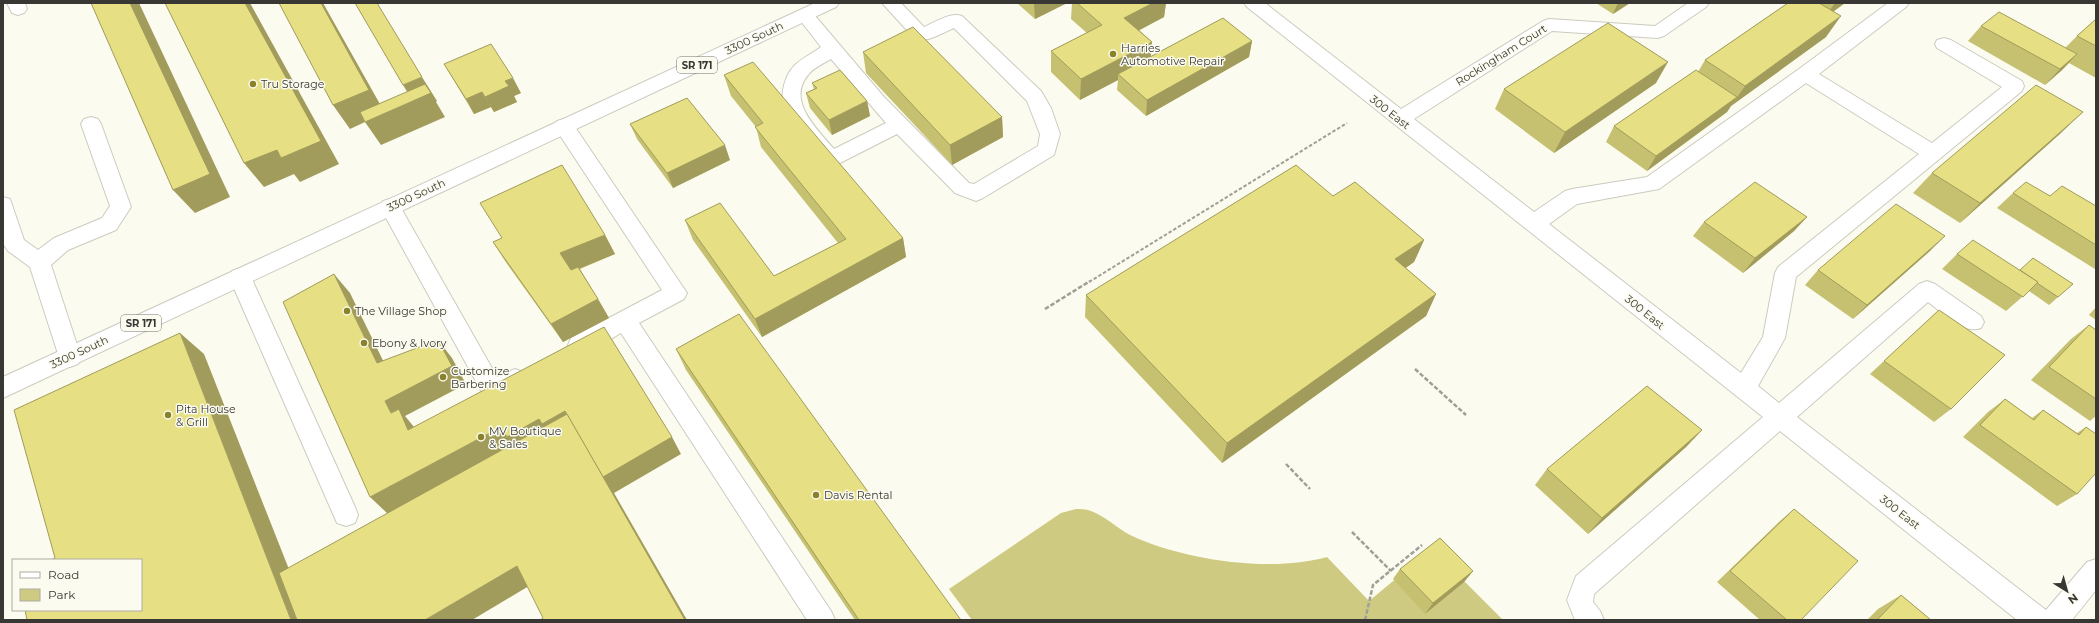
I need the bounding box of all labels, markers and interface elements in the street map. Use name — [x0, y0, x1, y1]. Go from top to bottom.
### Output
street label: 3300 South — [723, 18, 785, 58]
street label: Rockingham Court — [1453, 21, 1550, 89]
place label: Harries Automotive Repair — [1121, 41, 1225, 68]
marker: Harries Automotive Repair — [1108, 49, 1118, 59]
road number: SR 171 — [677, 57, 717, 73]
place label: Tru Storage — [261, 77, 325, 91]
marker: Tru Storage — [248, 79, 258, 89]
street label: 300 East — [1367, 92, 1413, 132]
street label: 3300 South — [385, 175, 447, 215]
street label: 300 East — [1622, 292, 1668, 333]
place label: The Village Shop — [355, 304, 447, 318]
marker: The Village Shop — [342, 306, 352, 316]
road number: SR 171 — [121, 315, 161, 331]
street label: 3300 South — [48, 332, 110, 372]
place label: Ebony & Ivory — [372, 336, 446, 350]
marker: Ebony & Ivory — [359, 338, 369, 348]
place label: Customize Barbering — [451, 364, 510, 391]
marker: Customize Barbering — [438, 372, 448, 382]
place label: Pita House & Grill — [176, 402, 236, 429]
marker: Pita House & Grill — [163, 410, 173, 420]
place label: MV Boutique & Sales — [489, 424, 562, 451]
marker: MV Boutique & Sales — [476, 432, 486, 442]
place label: Davis Rental — [824, 488, 892, 502]
marker: Davis Rental — [811, 490, 821, 500]
street label: 300 East — [1877, 492, 1923, 532]
legend — [12, 559, 142, 611]
text: Road — [48, 567, 79, 582]
north arrow — [2047, 571, 2087, 611]
text: Park — [48, 587, 76, 602]
text: N — [2065, 591, 2081, 607]

